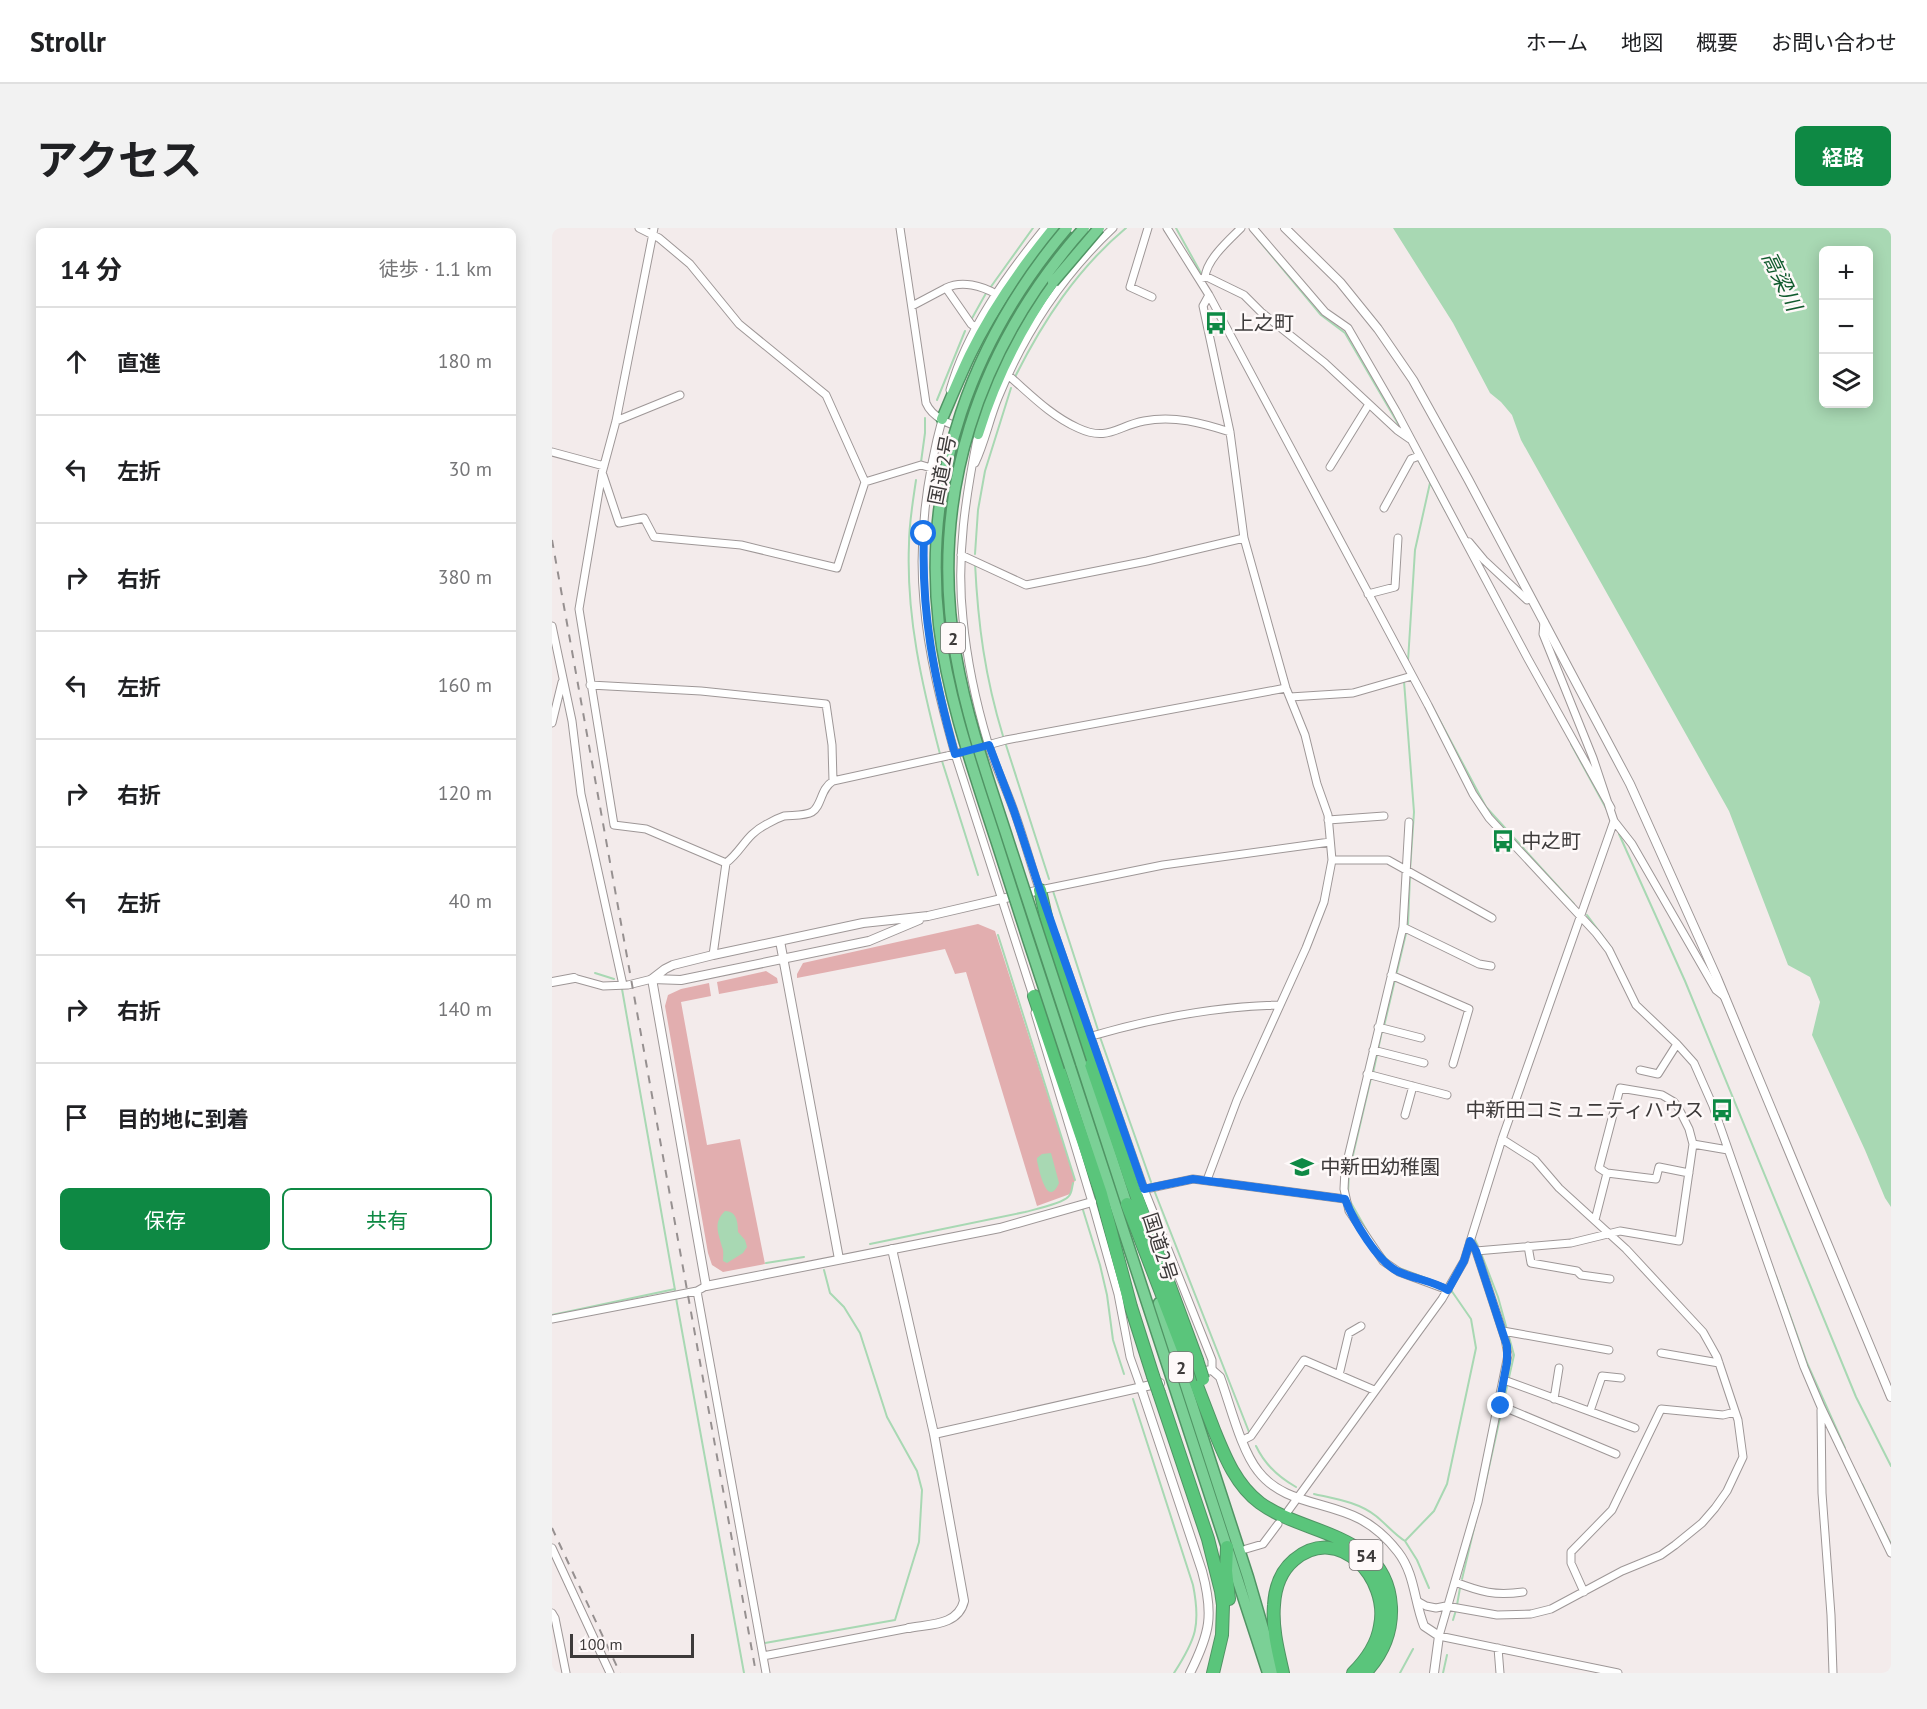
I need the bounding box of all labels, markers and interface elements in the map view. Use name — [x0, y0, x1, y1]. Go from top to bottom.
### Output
text: Strollr — [30, 23, 106, 60]
text: ホーム — [1526, 29, 1588, 56]
text: 地図 — [1621, 29, 1663, 56]
text: 概要 — [1696, 29, 1738, 56]
text: お問い合わせ — [1771, 29, 1897, 56]
button: 経路 — [1795, 126, 1891, 186]
text: アクセス — [36, 132, 202, 187]
map controls — [1819, 246, 1873, 408]
button: + — [1819, 246, 1873, 300]
water label: 高梁川 — [1756, 247, 1809, 317]
text: 14 分 — [60, 253, 122, 286]
text: 徒歩 · 1.1 km — [379, 256, 492, 282]
button: − — [1819, 300, 1873, 354]
bus stop icon: 上之町 — [1203, 310, 1229, 336]
place label: 上之町 — [1234, 310, 1294, 336]
icon: ahead — [60, 345, 93, 378]
text: 180 m — [438, 348, 492, 374]
text: 直進 — [117, 349, 161, 377]
button: layers — [1819, 354, 1873, 408]
street label: 国道2号 — [922, 433, 962, 507]
icon: left — [60, 453, 93, 486]
text: 30 m — [449, 456, 492, 482]
text: 左折 — [117, 457, 161, 485]
route start — [910, 520, 936, 546]
icon: right — [60, 561, 93, 594]
text: 380 m — [438, 564, 492, 590]
text: 右折 — [117, 565, 161, 593]
road number: 2 — [941, 623, 965, 653]
icon: left — [60, 669, 93, 702]
text: 160 m — [438, 672, 492, 698]
text: 左折 — [117, 673, 161, 701]
icon: right — [60, 777, 93, 810]
text: 120 m — [438, 780, 492, 806]
text: 右折 — [117, 781, 161, 809]
bus stop icon: 中之町 — [1490, 828, 1516, 854]
place label: 中之町 — [1521, 828, 1581, 854]
icon: left — [60, 885, 93, 918]
text: 40 m — [449, 888, 492, 914]
text: 左折 — [117, 889, 161, 917]
icon: right — [60, 993, 93, 1026]
text: 140 m — [438, 996, 492, 1022]
text: 右折 — [117, 997, 161, 1025]
place label: 中新田コミュニティハウス — [1465, 1097, 1704, 1123]
bus stop icon: 中新田コミュニティハウス — [1709, 1097, 1735, 1123]
icon: arrive — [60, 1101, 93, 1134]
text: 目的地に到着 — [117, 1105, 249, 1133]
school or university icon: 中新田幼稚園 — [1289, 1154, 1315, 1180]
place label: 中新田幼稚園 — [1320, 1154, 1440, 1180]
button: 保存 — [60, 1188, 270, 1250]
button: 共有 — [282, 1188, 492, 1250]
street label: 国道2号 — [1137, 1209, 1183, 1285]
road number: 2 — [1169, 1352, 1193, 1382]
route end — [1487, 1392, 1513, 1418]
road number: 54 — [1350, 1540, 1382, 1570]
scale bar — [570, 1631, 694, 1658]
text: 100 m — [579, 1634, 622, 1654]

